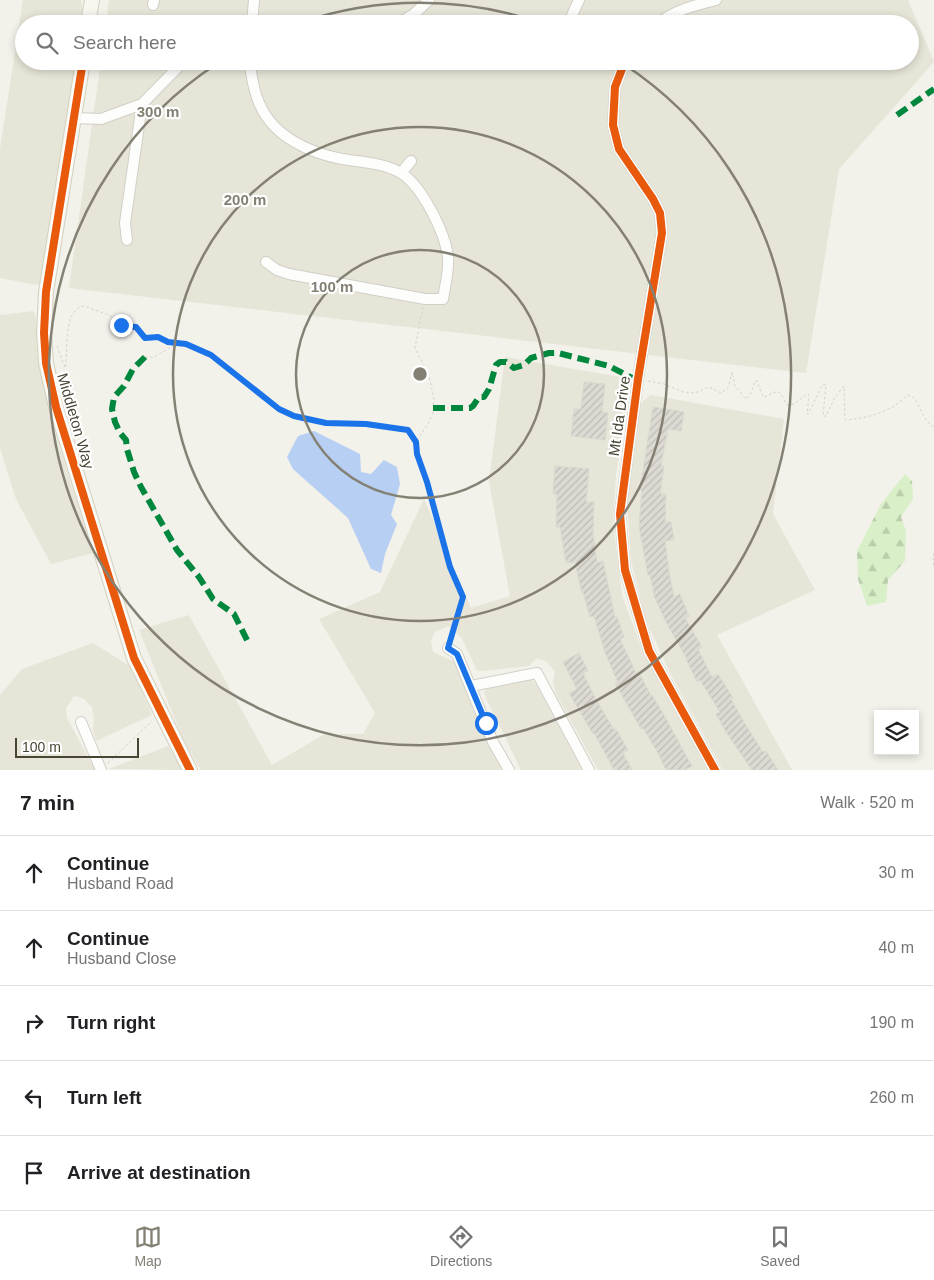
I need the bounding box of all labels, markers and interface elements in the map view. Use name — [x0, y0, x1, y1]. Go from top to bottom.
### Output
search box — [15, 15, 919, 70]
icon: search — [33, 29, 61, 57]
text: Search here — [73, 32, 177, 53]
text: 300 m — [137, 103, 179, 120]
text: 200 m — [224, 191, 266, 208]
text: 100 m — [311, 278, 353, 295]
route end — [110, 314, 133, 337]
centre of rings — [411, 365, 429, 383]
street label: Middleton Way — [54, 371, 98, 471]
street label: Mt Ida Drive — [605, 375, 633, 457]
map controls — [874, 710, 919, 755]
button: layers — [874, 710, 919, 755]
route start — [475, 712, 498, 735]
scale bar — [15, 735, 139, 758]
text: 100 m — [22, 739, 61, 755]
text: 7 min — [20, 791, 75, 814]
text: Walk · 520 m — [820, 794, 914, 811]
text: Continue — [67, 853, 149, 874]
icon: ahead — [20, 859, 48, 887]
text: 30 m — [878, 864, 914, 881]
text: Husband Road — [67, 875, 174, 892]
text: Continue — [67, 928, 149, 949]
icon: ahead — [20, 934, 48, 962]
text: 40 m — [878, 939, 914, 956]
text: Husband Close — [67, 950, 176, 967]
icon: right — [20, 1009, 48, 1037]
text: Turn right — [67, 1012, 155, 1033]
text: 190 m — [870, 1014, 914, 1031]
icon: left — [20, 1084, 48, 1112]
text: Turn left — [67, 1087, 142, 1108]
text: 260 m — [870, 1089, 914, 1106]
icon: arrive — [20, 1159, 48, 1187]
text: Arrive at destination — [67, 1162, 251, 1183]
tab: Map — [134, 1223, 162, 1269]
tab: Directions — [430, 1223, 492, 1269]
tab: Saved — [760, 1223, 800, 1269]

